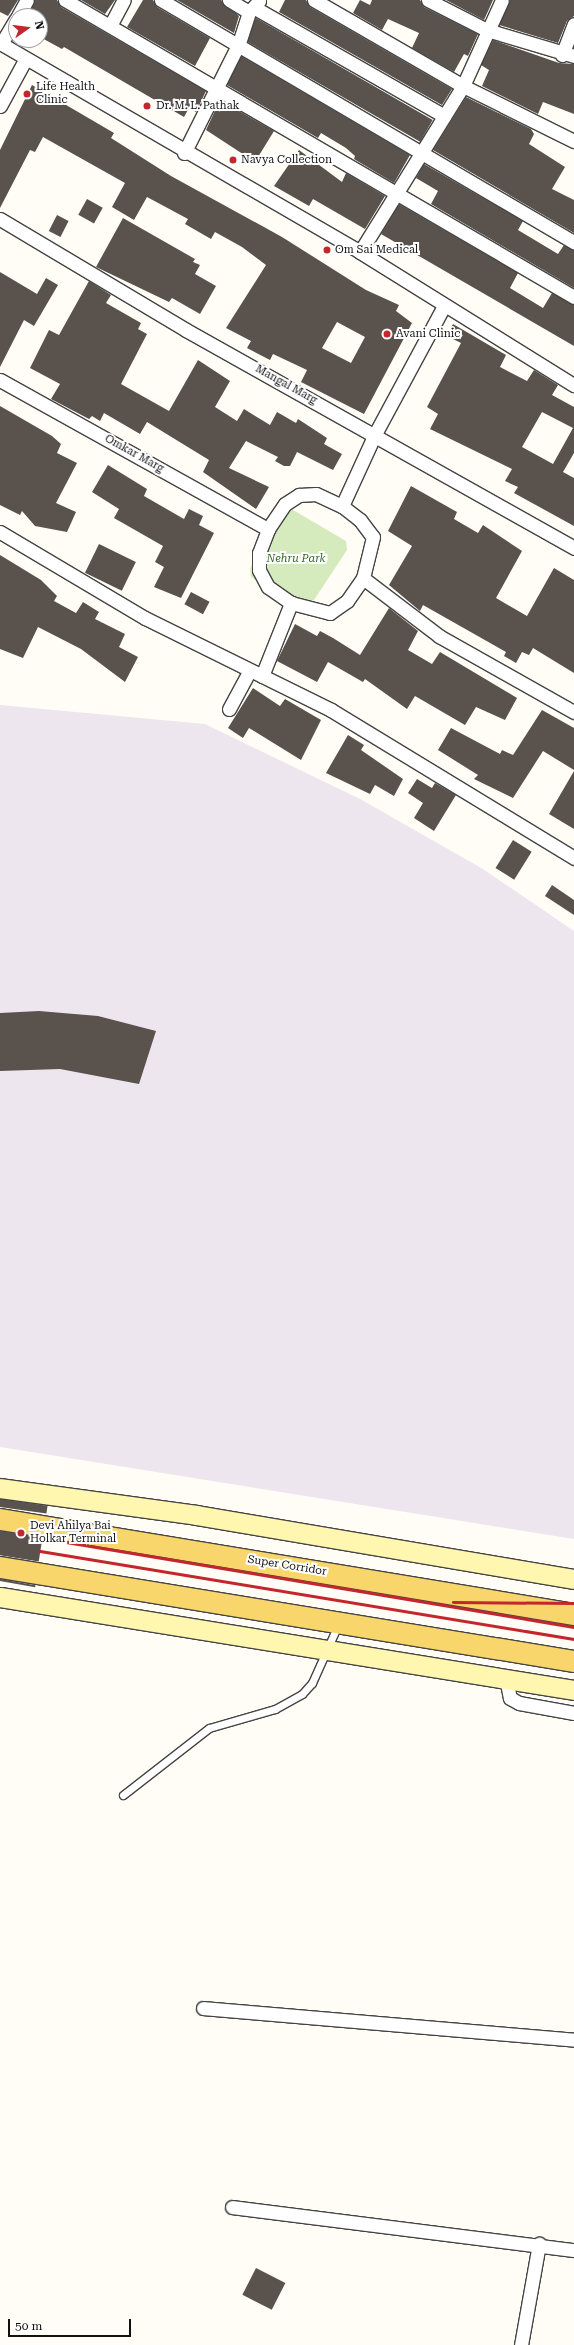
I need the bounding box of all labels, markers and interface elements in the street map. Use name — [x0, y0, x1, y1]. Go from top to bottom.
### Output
north arrow — [8, 8, 48, 48]
text: N — [32, 20, 46, 31]
place label: Life Health Clinic — [36, 81, 95, 107]
marker: Life Health Clinic — [21, 88, 33, 100]
place label: Dr. M. L. Pathak — [156, 99, 240, 113]
marker: Dr. M. L. Pathak — [141, 100, 153, 112]
place label: Navya Collection — [241, 153, 332, 167]
marker: Navya Collection — [228, 155, 238, 165]
place label: Om Sai Medical — [335, 243, 418, 257]
marker: Om Sai Medical — [322, 245, 332, 255]
place label: Avani Clinic — [396, 327, 460, 341]
marker: Avani Clinic — [381, 328, 393, 340]
street label: Mangal Marg — [253, 363, 319, 407]
street label: Omkar Marg — [102, 432, 166, 476]
park label: Nehru Park — [267, 552, 325, 566]
place label: Devi Ahilya Bai Holkar Terminal — [30, 1520, 116, 1546]
marker: Devi Ahilya Bai Holkar Terminal — [15, 1527, 27, 1539]
street label: Super Corridor — [247, 1553, 327, 1579]
scale bar — [10, 2311, 133, 2337]
text: 50 m — [15, 2319, 42, 2333]

